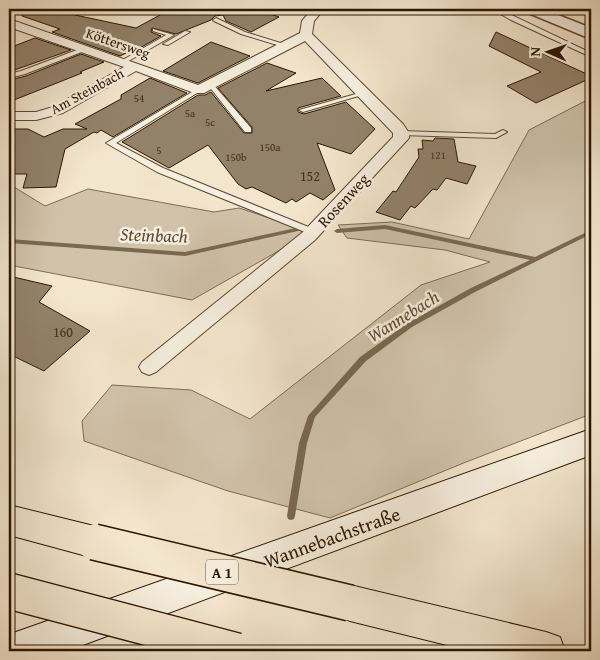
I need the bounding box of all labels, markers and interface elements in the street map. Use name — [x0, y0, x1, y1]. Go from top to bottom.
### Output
street label: Köttersweg — [83, 23, 153, 63]
north arrow — [522, 28, 572, 78]
text: N — [525, 46, 545, 57]
street label: Am Steinbach — [47, 63, 128, 119]
house number: 54 — [134, 90, 144, 106]
house number: 5a — [185, 105, 196, 121]
house number: 5c — [205, 114, 215, 130]
house number: 150a — [259, 139, 281, 155]
house number: 5 — [156, 142, 162, 158]
house number: 121 — [430, 147, 446, 163]
house number: 150b — [225, 149, 247, 165]
house number: 152 — [300, 166, 320, 186]
street label: Rosenweg — [311, 167, 375, 233]
water label: Steinbach — [120, 220, 188, 250]
water label: Wannebach — [362, 283, 444, 349]
house number: 160 — [53, 322, 73, 342]
street label: Wannebachstraße — [260, 499, 404, 575]
road number: A 1 — [206, 560, 238, 584]

